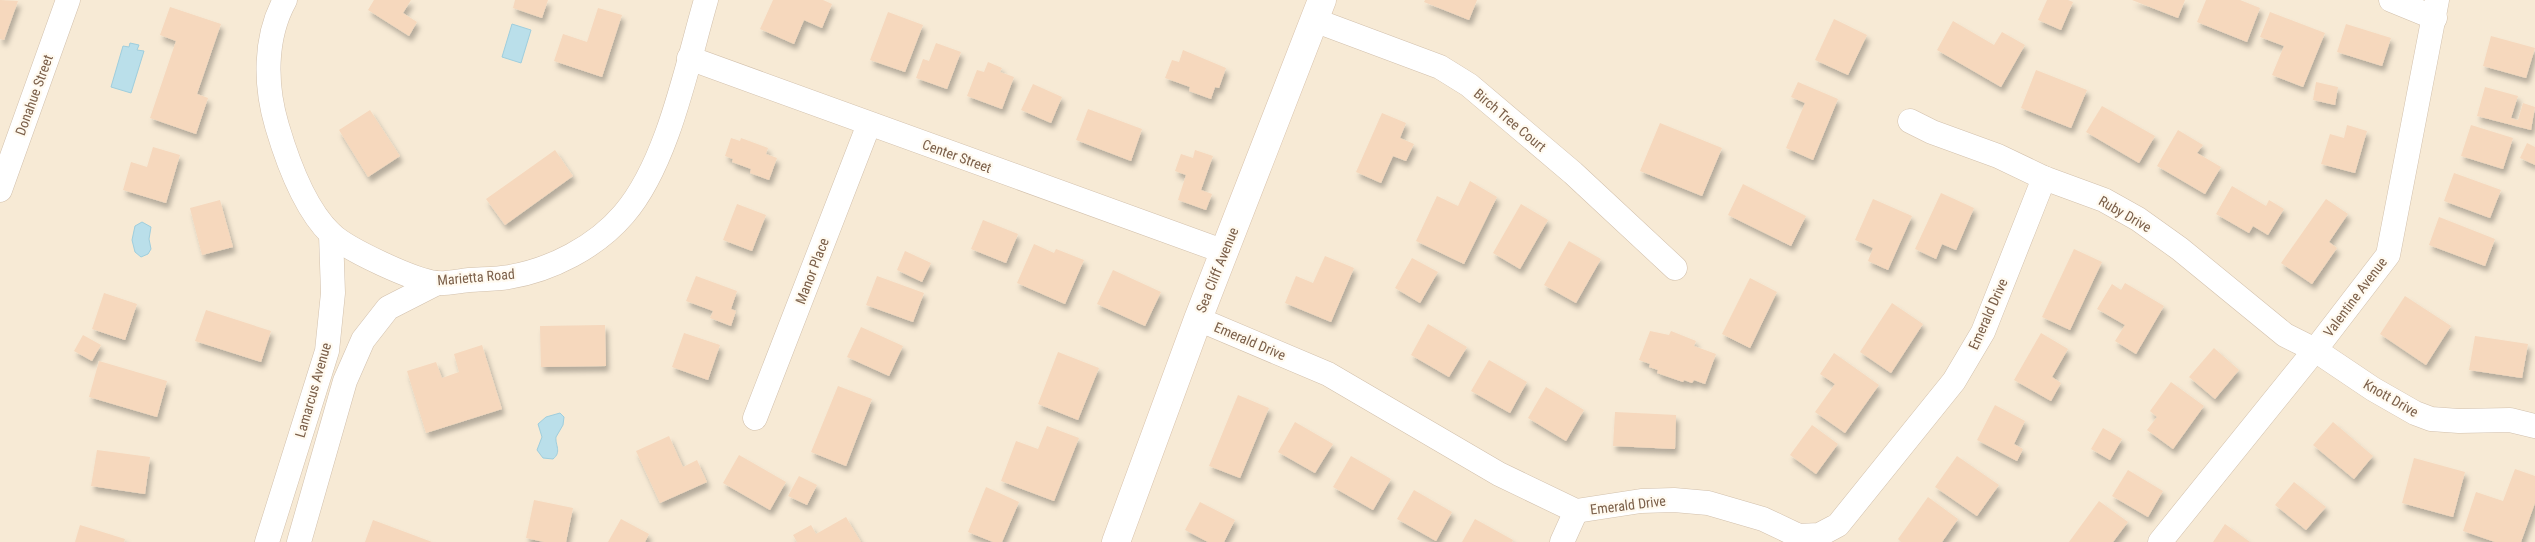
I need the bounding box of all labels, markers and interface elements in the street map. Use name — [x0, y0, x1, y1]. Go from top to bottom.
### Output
street label: Donahue Street — [12, 53, 56, 137]
street label: Birch Tree Court — [1471, 85, 1549, 155]
street label: Center Street — [920, 136, 994, 176]
street label: Ruby Drive — [2096, 193, 2154, 236]
street label: Sea Cliff Avenue — [1193, 225, 1242, 315]
street label: Manor Place — [792, 235, 832, 306]
street label: Valentine Avenue — [2320, 254, 2390, 340]
street label: Marietta Road — [437, 266, 515, 288]
street label: Emerald Drive — [1965, 276, 2011, 352]
street label: Emerald Drive — [1212, 319, 1289, 363]
street label: Lamarcus Avenue — [292, 340, 334, 439]
street label: Knott Drive — [2361, 376, 2422, 420]
street label: Emerald Drive — [1589, 492, 1667, 518]

